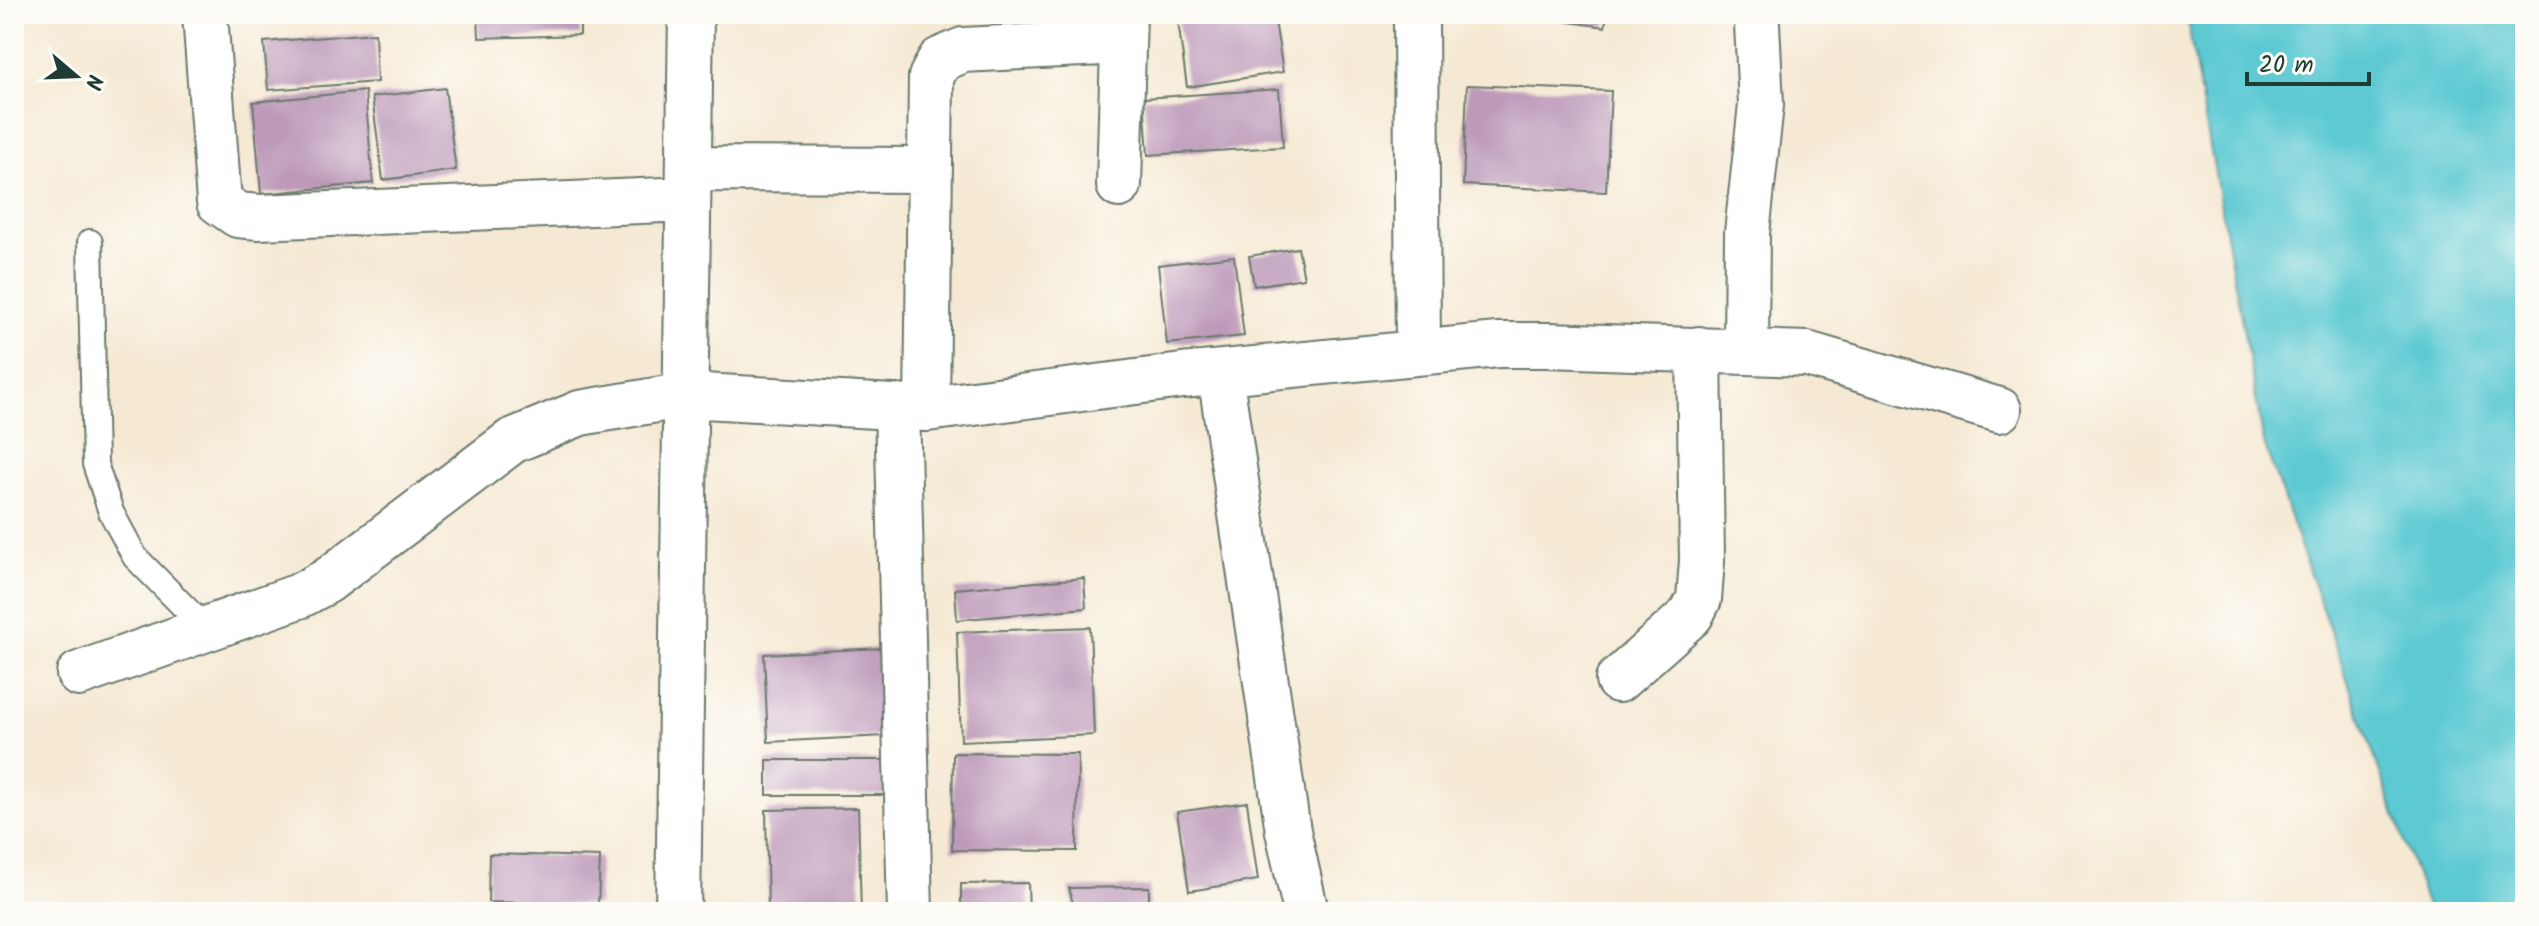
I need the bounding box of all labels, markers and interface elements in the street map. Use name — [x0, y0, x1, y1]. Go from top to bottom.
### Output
north arrow — [36, 36, 116, 116]
scale bar — [2247, 36, 2369, 86]
text: 20 m — [2259, 46, 2314, 85]
text: N — [74, 69, 111, 94]

